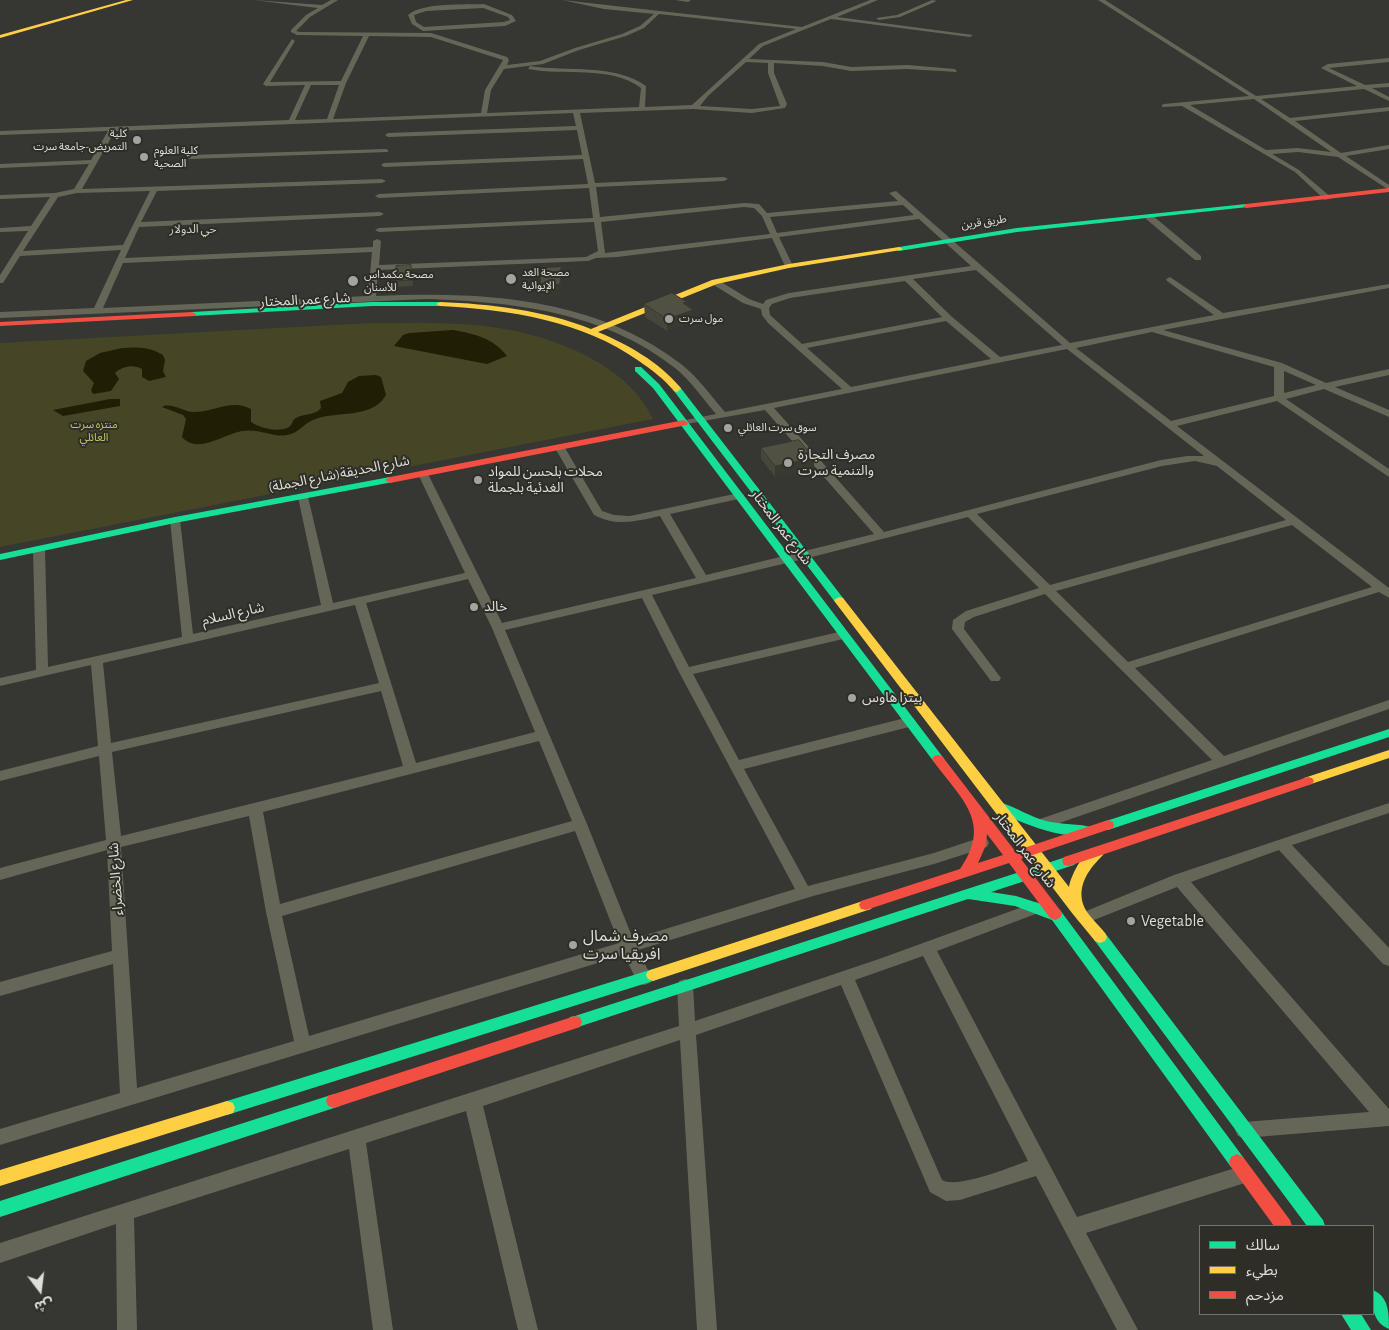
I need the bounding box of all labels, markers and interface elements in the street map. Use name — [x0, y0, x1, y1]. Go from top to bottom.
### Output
place label: كلية التمريض-جامعة سرت — [33, 127, 127, 153]
marker: كلية التمريض-جامعة سرت — [131, 134, 143, 146]
place label: كلية العلوم الصحية — [154, 144, 198, 170]
marker: كلية العلوم الصحية — [138, 151, 150, 163]
street label: طريق قرين — [960, 212, 1008, 232]
district label: حي الدولار — [170, 222, 216, 236]
place label: مصحة الغد الإيوائية — [522, 266, 569, 292]
place label: مصحة مكمداس للأسنان — [364, 268, 434, 294]
marker: مصحة الغد الإيوائية — [504, 272, 518, 286]
marker: مصحة مكمداس للأسنان — [346, 274, 360, 288]
street label: شارع عمر المختار — [259, 289, 351, 311]
place label: مول سرت — [679, 312, 723, 326]
marker: مول سرت — [663, 313, 675, 325]
park label: منتزه سرت العائلي — [70, 418, 118, 444]
place label: سوق سرت العائلي — [738, 421, 817, 435]
marker: سوق سرت العائلي — [722, 422, 734, 434]
place label: مصرف التجارة والتنمية سرت — [798, 447, 875, 480]
street label: شارع الحديقة(شارع الجملة) — [267, 452, 411, 496]
marker: مصرف التجارة والتنمية سرت — [782, 457, 794, 469]
place label: محلات بلحسن للمواد الغدئية بلجملة — [488, 464, 603, 497]
marker: محلات بلحسن للمواد الغدئية بلجملة — [472, 474, 484, 486]
street label: شارع عمر المختار — [747, 486, 815, 568]
street label: شارع السلام — [200, 599, 266, 629]
place label: خالد — [484, 599, 507, 615]
marker: خالد — [468, 601, 480, 613]
place label: بيتزا هاوس — [862, 690, 922, 706]
marker: بيتزا هاوس — [846, 692, 858, 704]
street label: شارع عمر المختار — [991, 809, 1059, 891]
street label: شارع الخضراء — [105, 842, 127, 916]
place label: Vegetable — [1141, 911, 1204, 931]
marker: Vegetable — [1125, 915, 1137, 927]
place label: مصرف شمال افريقيا سرت — [583, 926, 668, 964]
marker: مصرف شمال افريقيا سرت — [567, 939, 579, 951]
legend — [1199, 1225, 1374, 1315]
text: سالك — [1246, 1238, 1280, 1253]
text: بطيء — [1246, 1263, 1278, 1278]
north arrow — [15, 1265, 65, 1315]
text: مزدحم — [1246, 1288, 1284, 1303]
text: ش — [33, 1295, 55, 1314]

